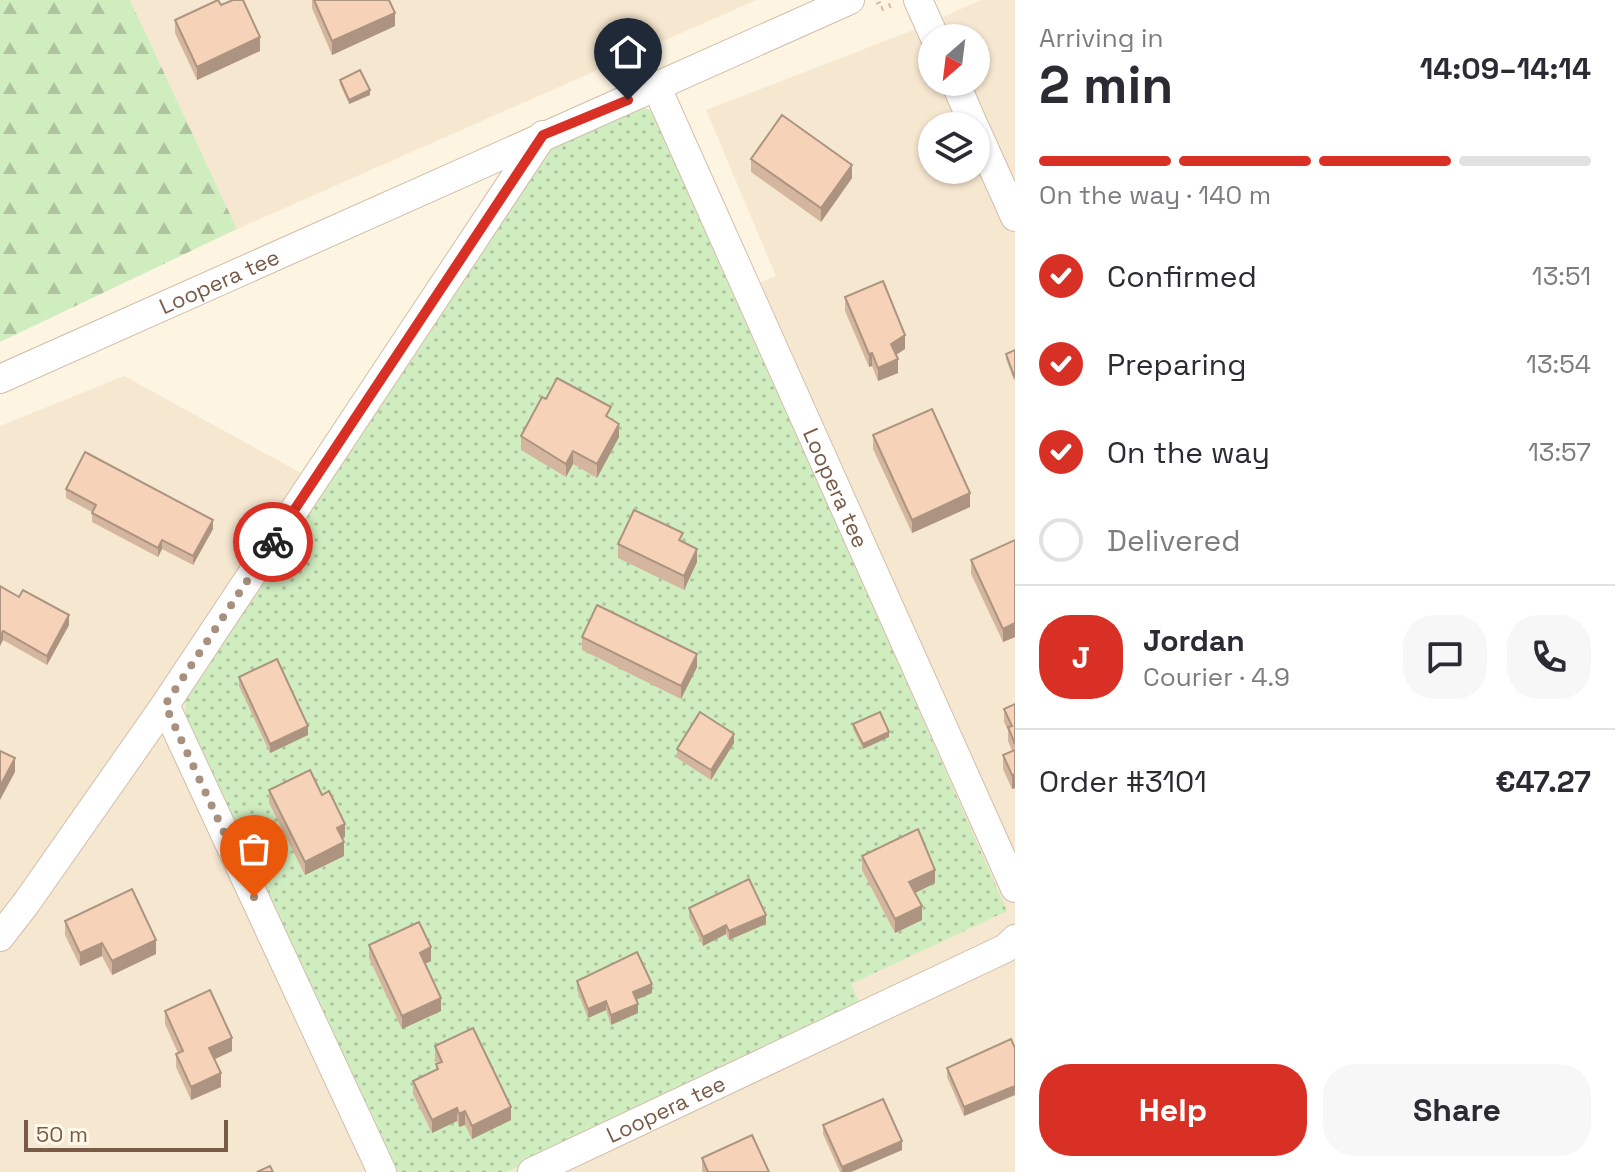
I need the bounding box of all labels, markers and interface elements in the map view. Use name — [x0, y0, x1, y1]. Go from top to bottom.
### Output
pin — [594, 18, 662, 100]
text: Arriving in — [1039, 21, 1163, 55]
north arrow — [918, 24, 990, 96]
map controls — [918, 24, 990, 184]
icon: home — [606, 30, 650, 74]
text: 14:09–14:14 — [1420, 49, 1591, 88]
text: 2 min — [1039, 52, 1173, 118]
button: layers — [918, 112, 990, 184]
text: On the way · 140 m — [1039, 178, 1271, 212]
street label: Loopera tee — [155, 242, 284, 320]
icon: check — [1039, 254, 1083, 298]
text: Confirmed — [1107, 257, 1257, 296]
text: 13:51 — [1532, 259, 1591, 293]
icon: check — [1039, 342, 1083, 386]
text: Preparing — [1107, 345, 1246, 384]
text: 13:54 — [1526, 347, 1591, 381]
street label: Loopera tee — [797, 423, 875, 552]
icon: check — [1039, 430, 1083, 474]
text: On the way — [1107, 433, 1270, 472]
text: 13:57 — [1528, 435, 1591, 469]
courier — [233, 502, 313, 582]
icon: bike — [251, 520, 295, 564]
text: Delivered — [1107, 521, 1241, 560]
button: chat — [1403, 615, 1487, 699]
button: phone — [1507, 615, 1591, 699]
text: Jordan — [1143, 621, 1245, 660]
text: J — [1072, 638, 1090, 677]
text: Courier · 4.9 — [1143, 660, 1290, 694]
text: Order #3101 — [1039, 762, 1207, 801]
text: €47.27 — [1495, 762, 1591, 801]
pin — [220, 815, 288, 897]
icon: bag — [232, 827, 276, 871]
button: Help — [1039, 1064, 1307, 1156]
button: Share — [1323, 1064, 1591, 1156]
street label: Loopera tee — [602, 1069, 730, 1149]
scale bar — [24, 1116, 228, 1152]
text: 50 m — [36, 1120, 88, 1148]

